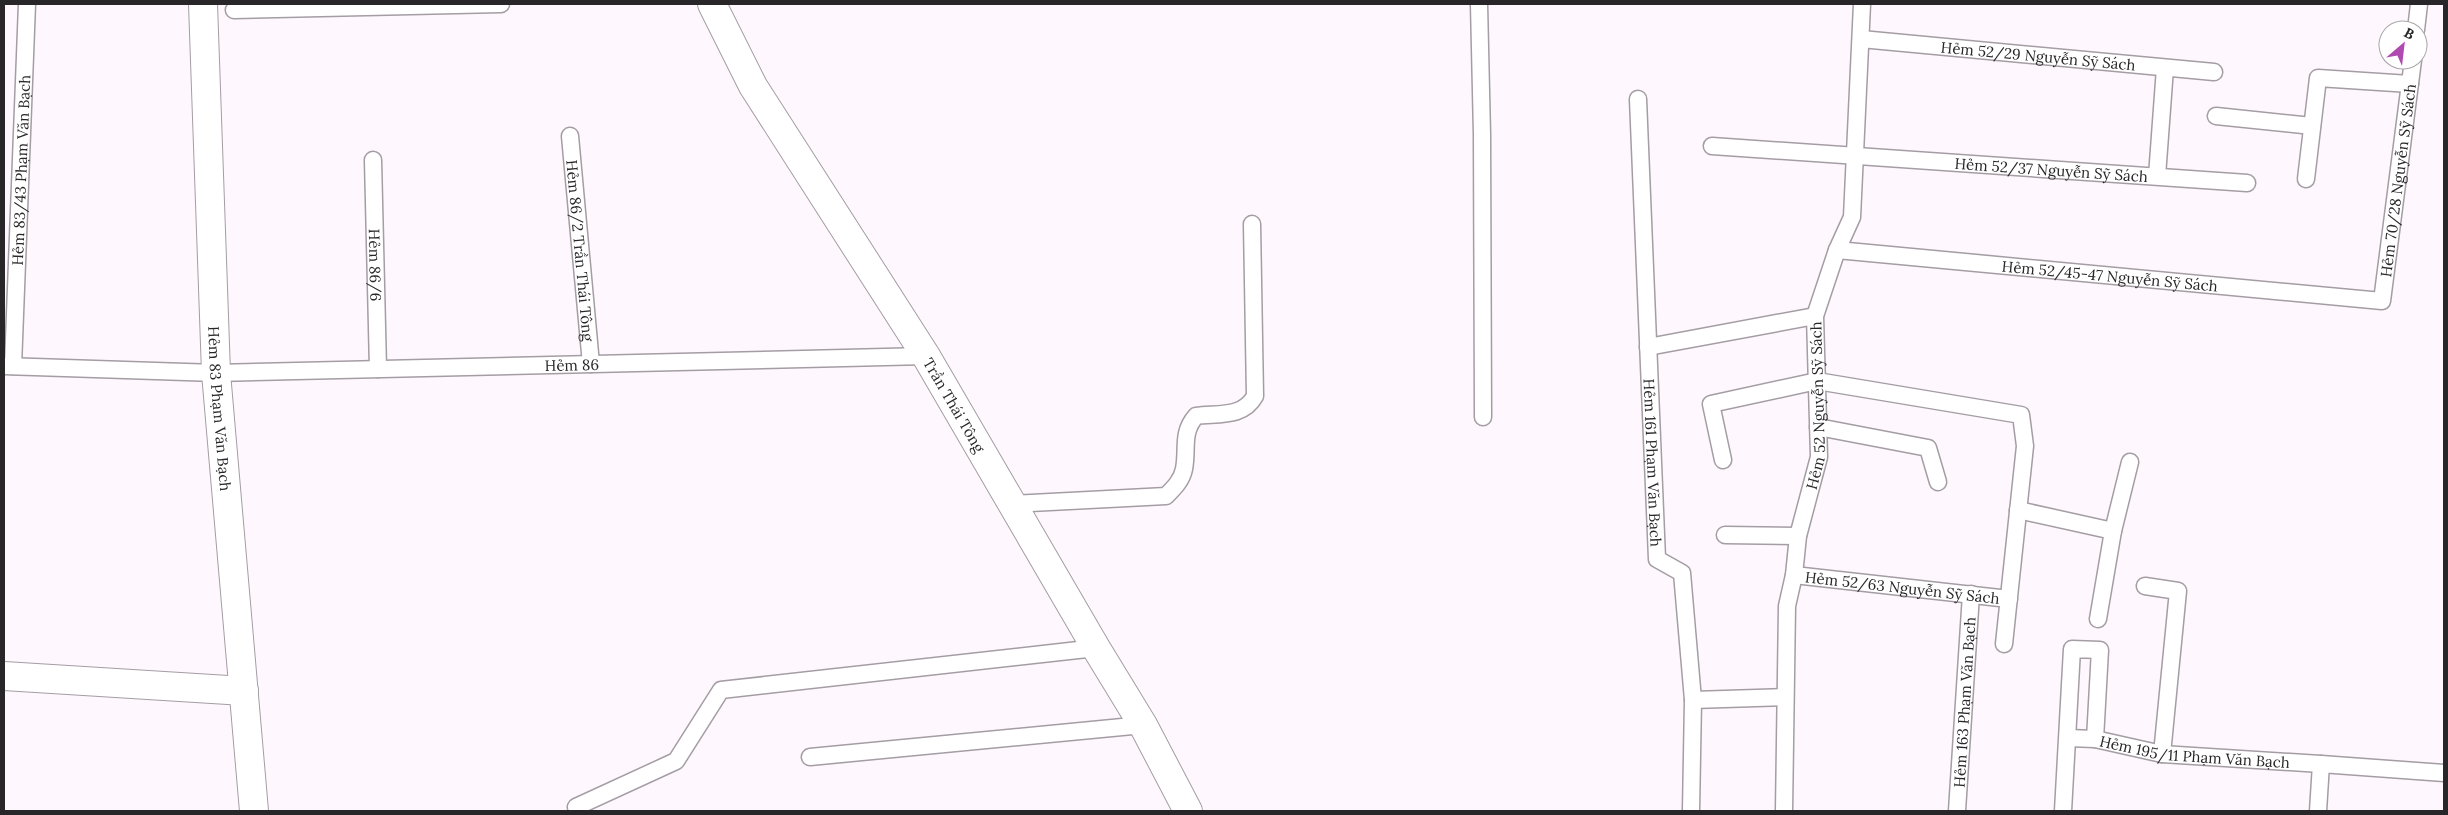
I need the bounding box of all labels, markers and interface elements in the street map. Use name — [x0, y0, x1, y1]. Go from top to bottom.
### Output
north arrow — [2378, 20, 2428, 70]
text: B — [2401, 23, 2417, 44]
street label: Hẻm 52/29 Nguyễn Sỹ Sách — [1940, 37, 2136, 74]
street label: Hẻm 83/43 Phạm Văn Bạch — [7, 74, 34, 266]
street label: Hẻm 70/28 Nguyễn Sỹ Sách — [2376, 83, 2419, 278]
street label: Hẻm 52/37 Nguyễn Sỹ Sách — [1954, 153, 2148, 186]
street label: Hẻm 86/2 Trần Thái Tông — [563, 159, 598, 343]
street label: Hẻm 86/6 — [365, 228, 386, 301]
street label: Hẻm 52/45-47 Nguyễn Sỹ Sách — [2001, 256, 2219, 295]
street label: Hẻm 52 Nguyễn Sỹ Sách — [1801, 321, 1828, 491]
street label: Hẻm 83 Phạm Văn Bạch — [205, 326, 236, 492]
street label: Hẻm 86 — [544, 354, 599, 375]
street label: Trần Thái Tông — [920, 354, 990, 456]
street label: Hẻm 161 Phạm Văn Bạch — [1640, 378, 1666, 547]
street label: Hẻm 52/63 Nguyễn Sỹ Sách — [1804, 567, 2001, 607]
street label: Hẻm 163 Phạm Văn Bạch — [1949, 616, 1979, 788]
street label: Hẻm 195/11 Phạm Văn Bạch — [2098, 731, 2291, 772]

